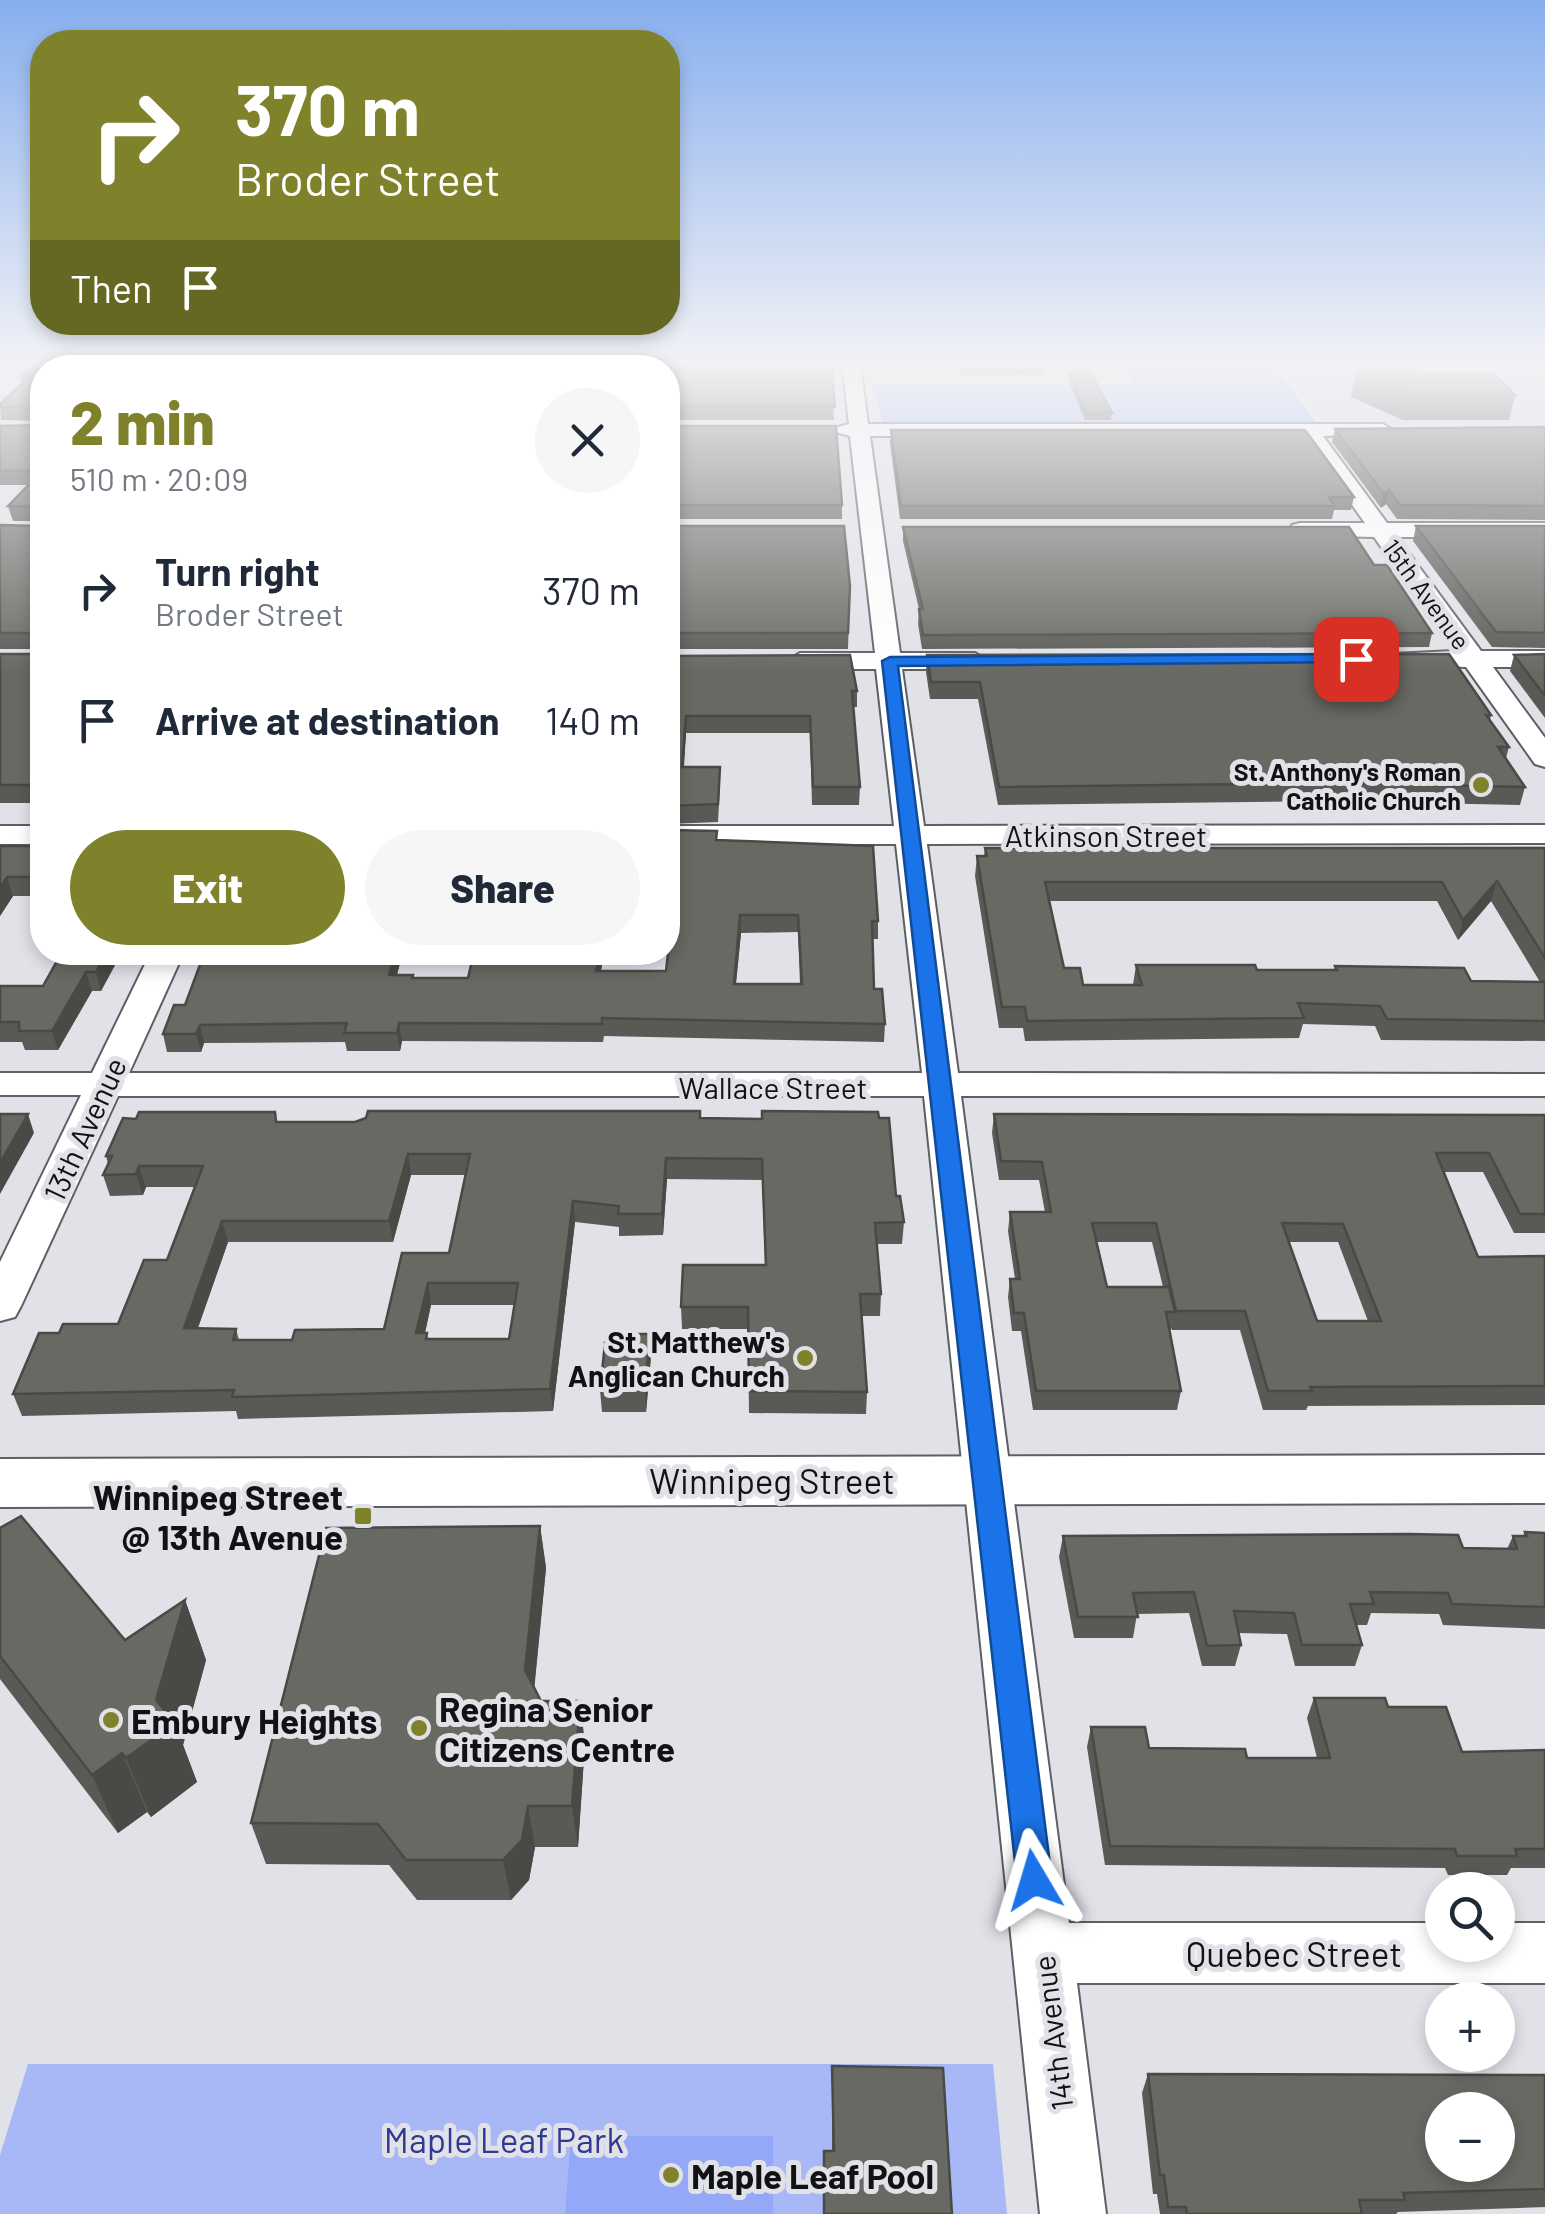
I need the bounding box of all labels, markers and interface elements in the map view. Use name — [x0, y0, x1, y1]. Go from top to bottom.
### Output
text: 370 m — [235, 66, 420, 150]
icon: right — [70, 70, 200, 200]
text: Broder Street — [235, 151, 501, 205]
icon: arrive — [173, 260, 228, 315]
text: Then — [70, 265, 153, 311]
text: 2 min — [70, 385, 215, 457]
button: close — [535, 388, 640, 493]
text: 510 m · 20:09 — [70, 459, 248, 497]
street label: 15th Avenue — [1377, 533, 1477, 655]
text: Turn right — [155, 548, 320, 594]
icon: right — [70, 563, 125, 618]
text: 370 m — [542, 567, 640, 613]
text: Broder Street — [155, 594, 344, 632]
pin — [1314, 617, 1399, 702]
icon: arrive — [1329, 632, 1384, 687]
icon: arrive — [70, 693, 125, 748]
text: Arrive at destination — [155, 697, 500, 743]
text: 140 m — [545, 697, 640, 743]
place label: St. Anthony's Roman Catholic Church — [1234, 756, 1461, 815]
marker: St. Anthony's Roman Catholic Church — [1470, 774, 1492, 796]
street label: Atkinson Street — [1005, 817, 1207, 853]
button: Exit — [70, 830, 345, 945]
button: Share — [365, 830, 640, 945]
street label: 13th Avenue — [35, 1051, 133, 1207]
street label: Wallace Street — [679, 1069, 867, 1105]
place label: St. Matthew's Anglican Church — [568, 1323, 785, 1393]
marker: St. Matthew's Anglican Church — [794, 1347, 816, 1369]
street label: Winnipeg Street — [649, 1459, 895, 1501]
place label: Winnipeg Street @ 13th Avenue — [93, 1475, 343, 1557]
marker: Winnipeg Street @ 13th Avenue — [352, 1505, 374, 1527]
place label: Regina Senior Citizens Centre — [439, 1687, 675, 1769]
place label: Embury Heights — [131, 1699, 377, 1741]
marker: Embury Heights — [100, 1709, 122, 1731]
marker: Regina Senior Citizens Centre — [408, 1717, 430, 1739]
position arrow — [982, 1828, 1086, 1932]
map controls — [1425, 1872, 1515, 2182]
button: search — [1425, 1872, 1515, 1962]
street label: Quebec Street — [1186, 1932, 1402, 1974]
street label: 14th Avenue — [1025, 1954, 1079, 2112]
button: + — [1425, 1982, 1515, 2072]
button: − — [1425, 2092, 1515, 2182]
park label: Maple Leaf Park — [384, 2118, 624, 2160]
place label: Maple Leaf Pool — [691, 2154, 934, 2196]
marker: Maple Leaf Pool — [660, 2164, 682, 2186]

